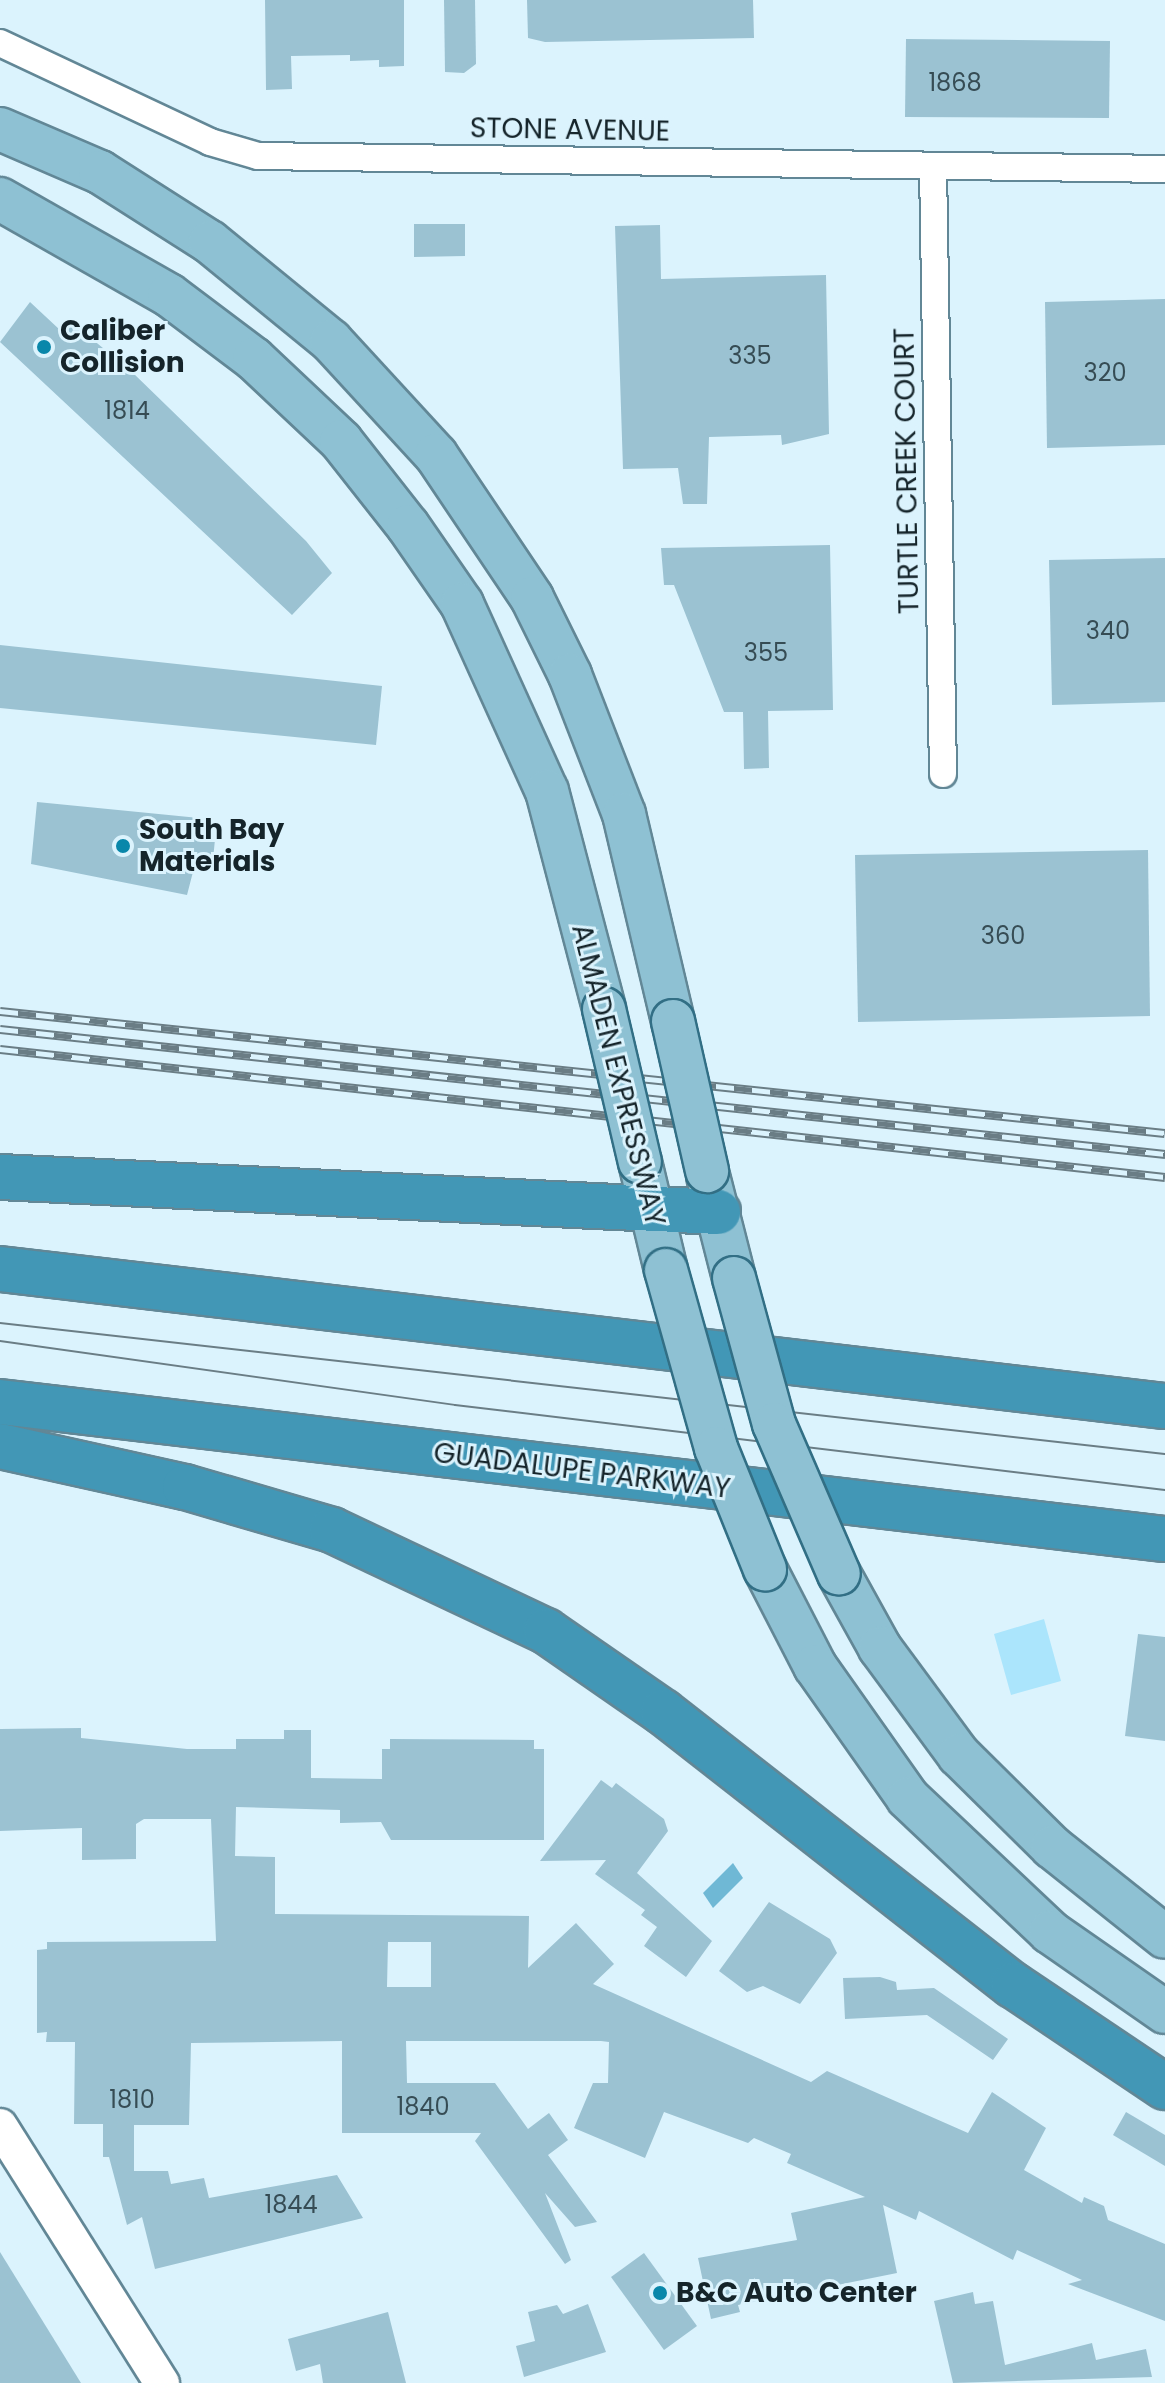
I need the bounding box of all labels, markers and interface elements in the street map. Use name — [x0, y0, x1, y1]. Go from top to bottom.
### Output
house number: 1868 — [928, 69, 982, 97]
street label: STONE AVENUE — [470, 111, 670, 149]
place label: Caliber Collision — [60, 314, 185, 380]
street label: TURTLE CREEK COURT — [888, 327, 926, 615]
marker: Caliber Collision — [35, 338, 53, 356]
house number: 335 — [728, 342, 772, 370]
house number: 320 — [1083, 359, 1127, 387]
house number: 1814 — [104, 397, 150, 425]
house number: 340 — [1086, 617, 1130, 645]
house number: 355 — [744, 639, 788, 667]
place label: South Bay Materials — [139, 813, 284, 879]
marker: South Bay Materials — [114, 837, 132, 855]
street label: ALMADEN EXPRESSWAY — [564, 921, 672, 1229]
house number: 360 — [981, 922, 1025, 950]
street label: GUADALUPE PARKWAY — [432, 1436, 732, 1506]
house number: 1810 — [109, 2086, 155, 2114]
house number: 1840 — [397, 2093, 449, 2121]
house number: 1844 — [264, 2191, 318, 2219]
place label: B&C Auto Center — [676, 2276, 917, 2310]
marker: B&C Auto Center — [651, 2284, 669, 2302]

